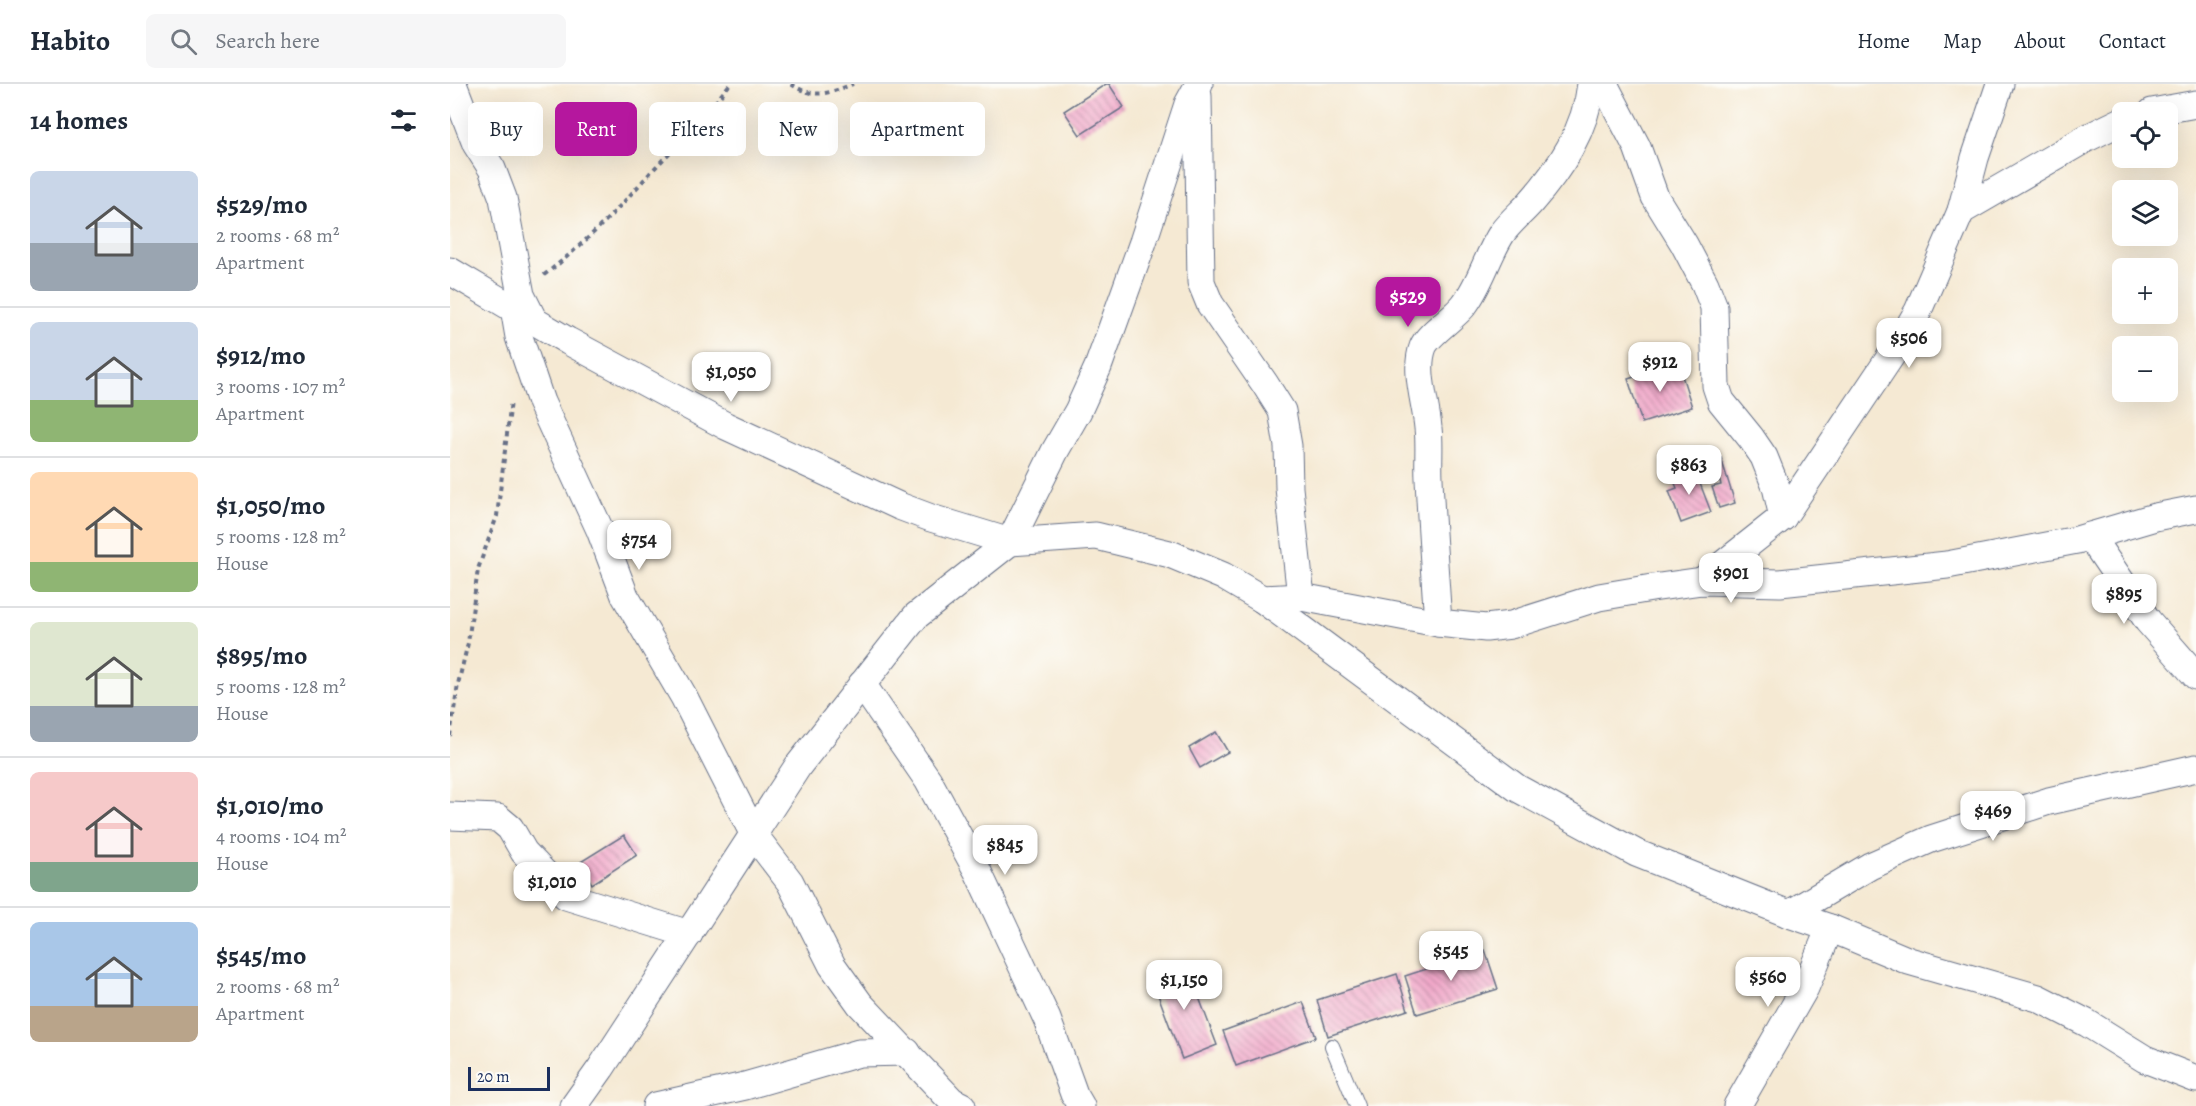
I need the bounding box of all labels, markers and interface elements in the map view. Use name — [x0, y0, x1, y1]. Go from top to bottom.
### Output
search box — [146, 14, 566, 68]
text: Habito — [30, 22, 110, 60]
icon: search — [167, 25, 200, 58]
text: Search here — [215, 26, 320, 56]
text: Home — [1857, 27, 1910, 55]
text: Map — [1943, 27, 1981, 55]
text: About — [2014, 27, 2066, 55]
text: Contact — [2099, 27, 2166, 55]
chip: Buy — [468, 102, 543, 156]
chip: Rent — [555, 102, 637, 156]
chip: Filters — [649, 102, 746, 156]
chip: New — [758, 102, 838, 156]
chip: Apartment — [850, 102, 985, 156]
map controls — [2112, 102, 2178, 402]
button: locate — [2112, 102, 2178, 168]
text: 14 homes — [30, 103, 128, 138]
icon: filters — [387, 104, 420, 137]
button: layers — [2112, 180, 2178, 246]
text: $529/mo — [216, 187, 308, 222]
icon: home — [78, 195, 150, 267]
text: 2 rooms · 68 m² — [216, 222, 340, 249]
text: Apartment — [216, 249, 305, 276]
button: + — [2112, 258, 2178, 324]
pin: $529 — [1372, 277, 1444, 328]
text: $529 — [1390, 283, 1426, 310]
pin: $506 — [1873, 318, 1945, 369]
text: $506 — [1890, 324, 1928, 351]
button: − — [2112, 336, 2178, 402]
text: $912/mo — [216, 338, 306, 373]
pin: $912 — [1624, 342, 1696, 393]
icon: home — [78, 346, 150, 418]
text: $912 — [1642, 348, 1678, 375]
pin: $1,050 — [682, 352, 780, 403]
text: $1,050 — [706, 358, 756, 385]
text: 3 rooms · 107 m² — [216, 373, 345, 400]
text: Apartment — [216, 400, 305, 427]
pin: $863 — [1653, 445, 1725, 496]
text: $863 — [1671, 451, 1707, 478]
text: $1,050/mo — [216, 488, 325, 523]
icon: home — [78, 496, 150, 568]
pin: $754 — [603, 520, 675, 571]
text: 5 rooms · 128 m² — [216, 523, 346, 550]
text: $754 — [621, 526, 657, 553]
text: House — [216, 550, 268, 577]
pin: $901 — [1695, 553, 1767, 604]
text: $901 — [1713, 559, 1749, 586]
pin: $895 — [2088, 574, 2160, 625]
text: $895 — [2106, 580, 2142, 607]
text: $895/mo — [216, 638, 308, 673]
icon: home — [78, 646, 150, 718]
text: 5 rooms · 128 m² — [216, 673, 346, 700]
text: House — [216, 700, 268, 727]
text: $1,010/mo — [216, 788, 324, 823]
pin: $469 — [1957, 791, 2029, 842]
icon: home — [78, 796, 150, 868]
text: $469 — [1974, 797, 2012, 824]
text: 4 rooms · 104 m² — [216, 823, 347, 850]
pin: $845 — [969, 825, 1041, 876]
text: $845 — [987, 831, 1023, 858]
text: House — [216, 850, 268, 877]
pin: $1,010 — [503, 862, 601, 913]
text: $1,010 — [527, 868, 577, 895]
pin: $545 — [1415, 931, 1487, 982]
text: $545 — [1433, 937, 1469, 964]
text: $545/mo — [216, 938, 306, 973]
icon: home — [78, 946, 150, 1018]
pin: $560 — [1732, 957, 1804, 1008]
pin: $1,150 — [1135, 960, 1233, 1011]
text: $560 — [1749, 963, 1787, 990]
text: $1,150 — [1160, 966, 1208, 993]
text: 2 rooms · 68 m² — [216, 973, 340, 1000]
text: Apartment — [216, 1000, 305, 1027]
scale bar — [468, 1064, 550, 1092]
text: 20 m — [477, 1066, 510, 1088]

